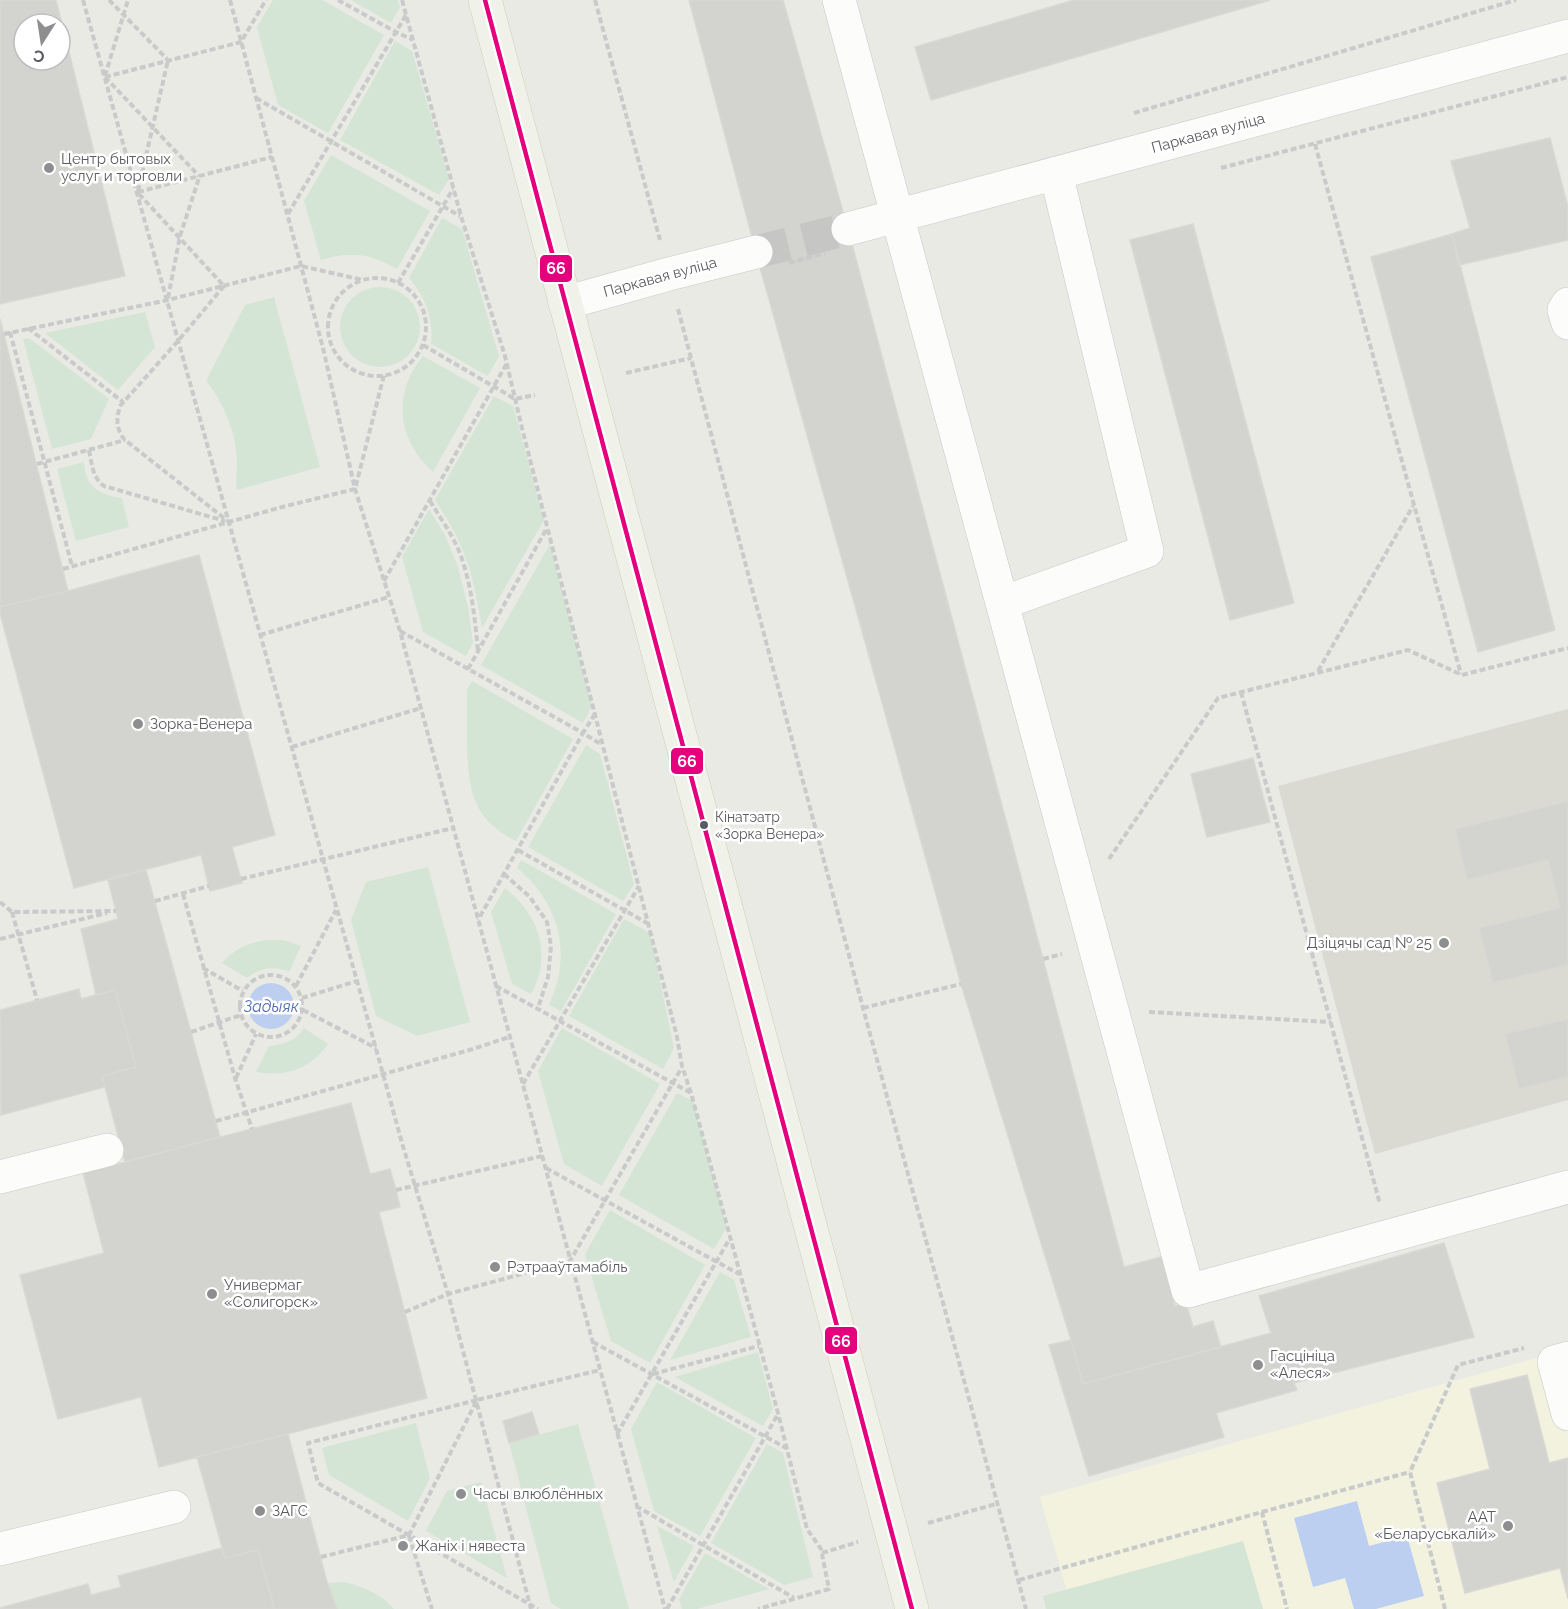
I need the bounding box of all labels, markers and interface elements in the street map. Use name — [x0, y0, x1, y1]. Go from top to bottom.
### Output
north arrow — [12, 12, 72, 72]
text: С — [32, 46, 46, 67]
street label: Паркавая вуліца — [1149, 109, 1267, 157]
place label: Центр бытовых услуг и торговли — [61, 150, 182, 185]
marker: Центр бытовых услуг и торговли — [42, 161, 56, 175]
street label: Паркавая вуліца — [601, 253, 719, 301]
line badge: 66 — [539, 254, 573, 283]
text: 66 — [546, 259, 566, 278]
place label: Зорка-Венера — [150, 715, 252, 733]
marker: Зорка-Венера — [131, 717, 145, 731]
line badge: 66 — [670, 747, 704, 775]
text: 66 — [677, 752, 697, 771]
place label: Кінатэатр «Зорка Венера» — [715, 809, 824, 842]
marker: Кінатэатр «Зорка Венера» — [698, 819, 710, 831]
place label: Дзіцячы сад № 25 — [1307, 934, 1432, 952]
marker: Дзіцячы сад № 25 — [1437, 936, 1451, 950]
water label: Задыяк — [243, 997, 299, 1016]
place label: Рэтрааўтамабіль — [507, 1258, 628, 1276]
marker: Рэтрааўтамабіль — [488, 1260, 502, 1274]
place label: Универмаг «Солигорск» — [224, 1276, 318, 1311]
marker: Универмаг «Солигорск» — [205, 1287, 219, 1301]
line badge: 66 — [824, 1326, 858, 1355]
text: 66 — [831, 1332, 851, 1351]
place label: Гасцініца «Алеся» — [1270, 1347, 1335, 1382]
marker: Гасцініца «Алеся» — [1251, 1358, 1265, 1372]
place label: Часы влюблённых — [473, 1485, 603, 1503]
marker: Часы влюблённых — [454, 1487, 468, 1501]
place label: ЗАГС — [272, 1502, 308, 1520]
marker: ЗАГС — [253, 1504, 267, 1518]
place label: ААТ «Беларуськалій» — [1374, 1508, 1496, 1543]
marker: ААТ «Беларуськалій» — [1501, 1519, 1515, 1533]
place label: Жаніх і нявеста — [415, 1537, 525, 1555]
marker: Жаніх і нявеста — [396, 1539, 410, 1553]

